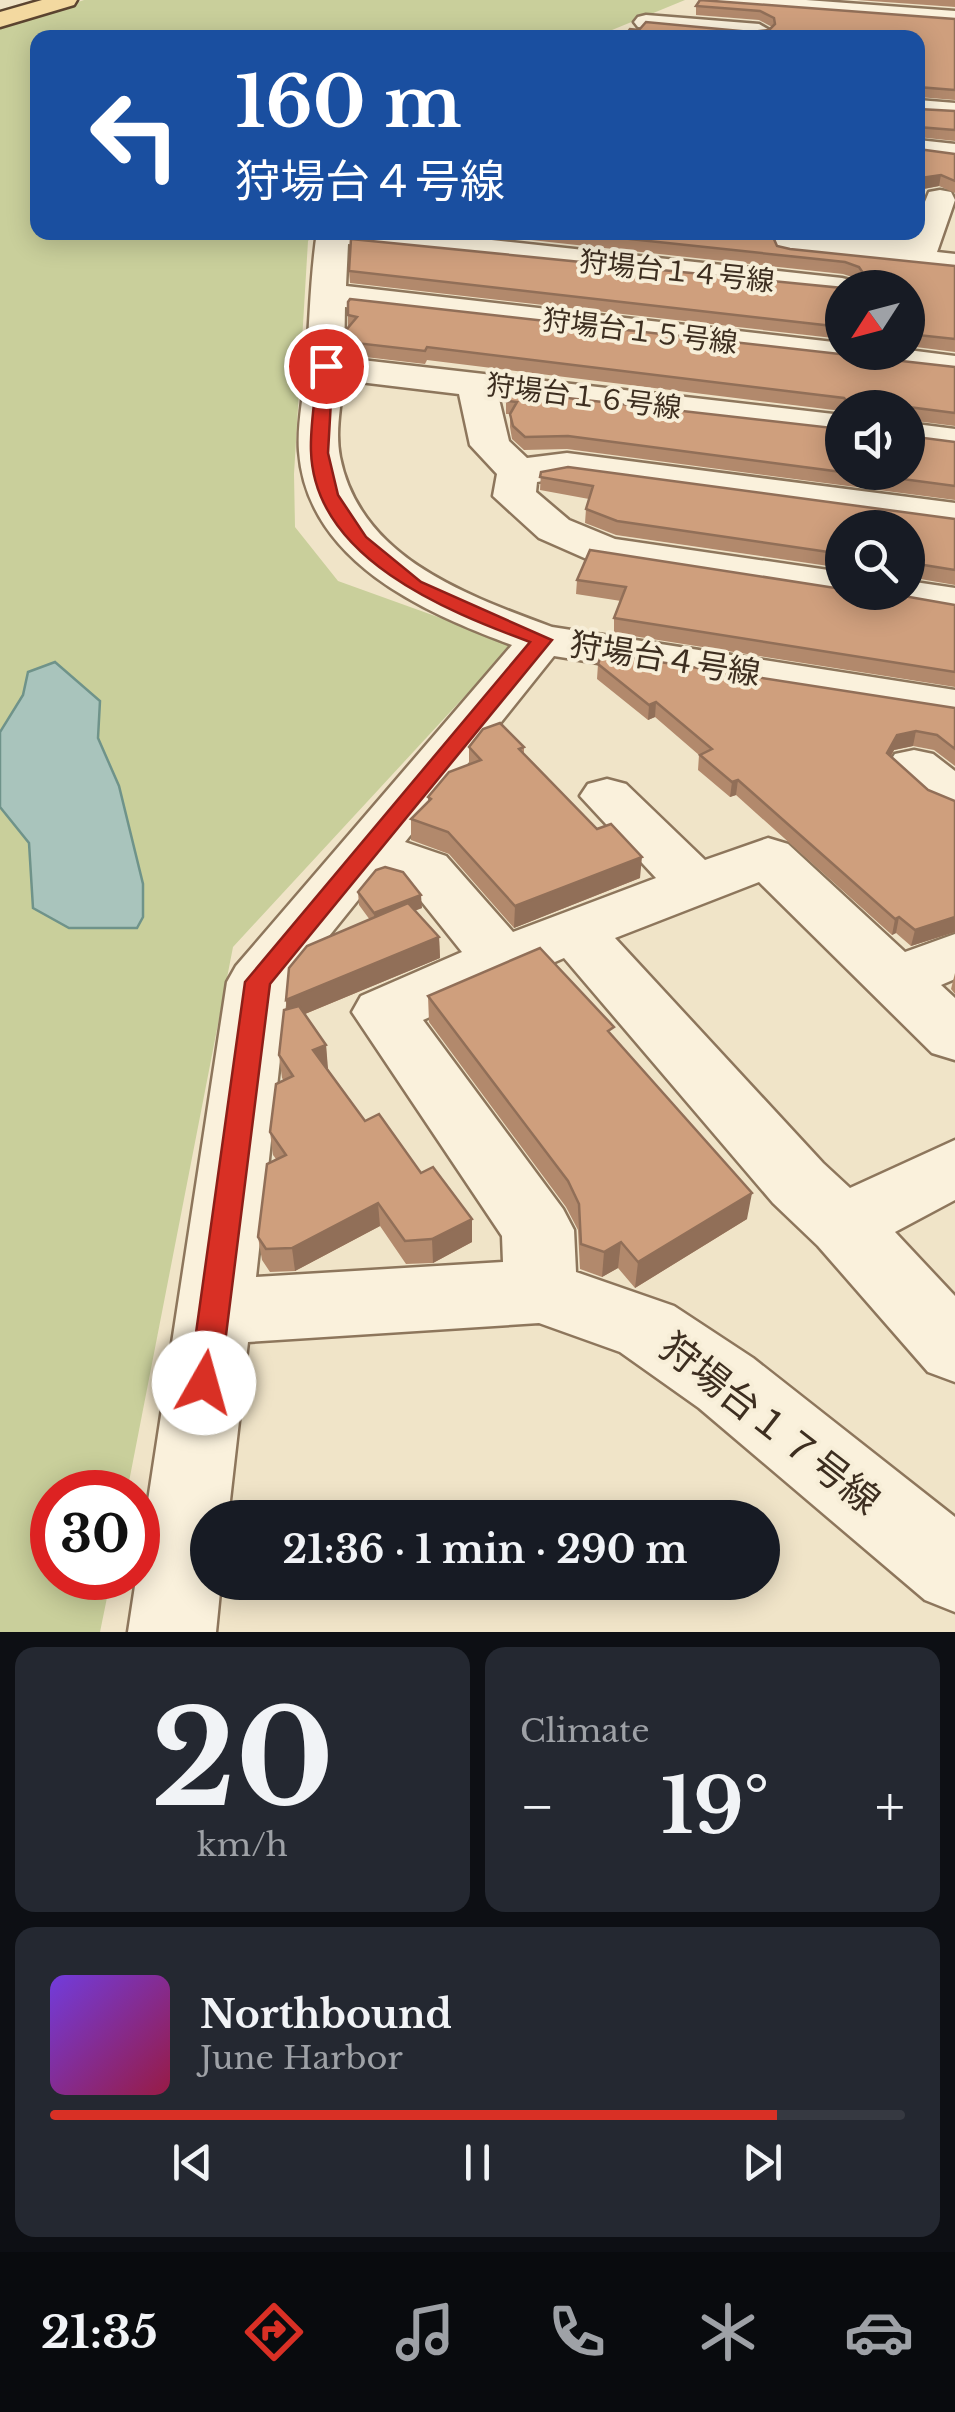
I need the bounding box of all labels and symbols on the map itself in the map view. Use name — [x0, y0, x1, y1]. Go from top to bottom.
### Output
street label: 狩場台１４号線 — [578, 244, 776, 299]
north arrow — [825, 270, 925, 370]
street label: 狩場台１５号線 — [541, 302, 739, 361]
pin — [284, 324, 369, 409]
street label: 狩場台１６号線 — [485, 367, 683, 426]
street label: 狩場台４号線 — [567, 624, 763, 694]
street label: 狩場台１７号線 — [651, 1323, 890, 1524]
position arrow — [152, 1331, 256, 1435]
speed limit sign: 30 — [30, 1470, 160, 1600]

